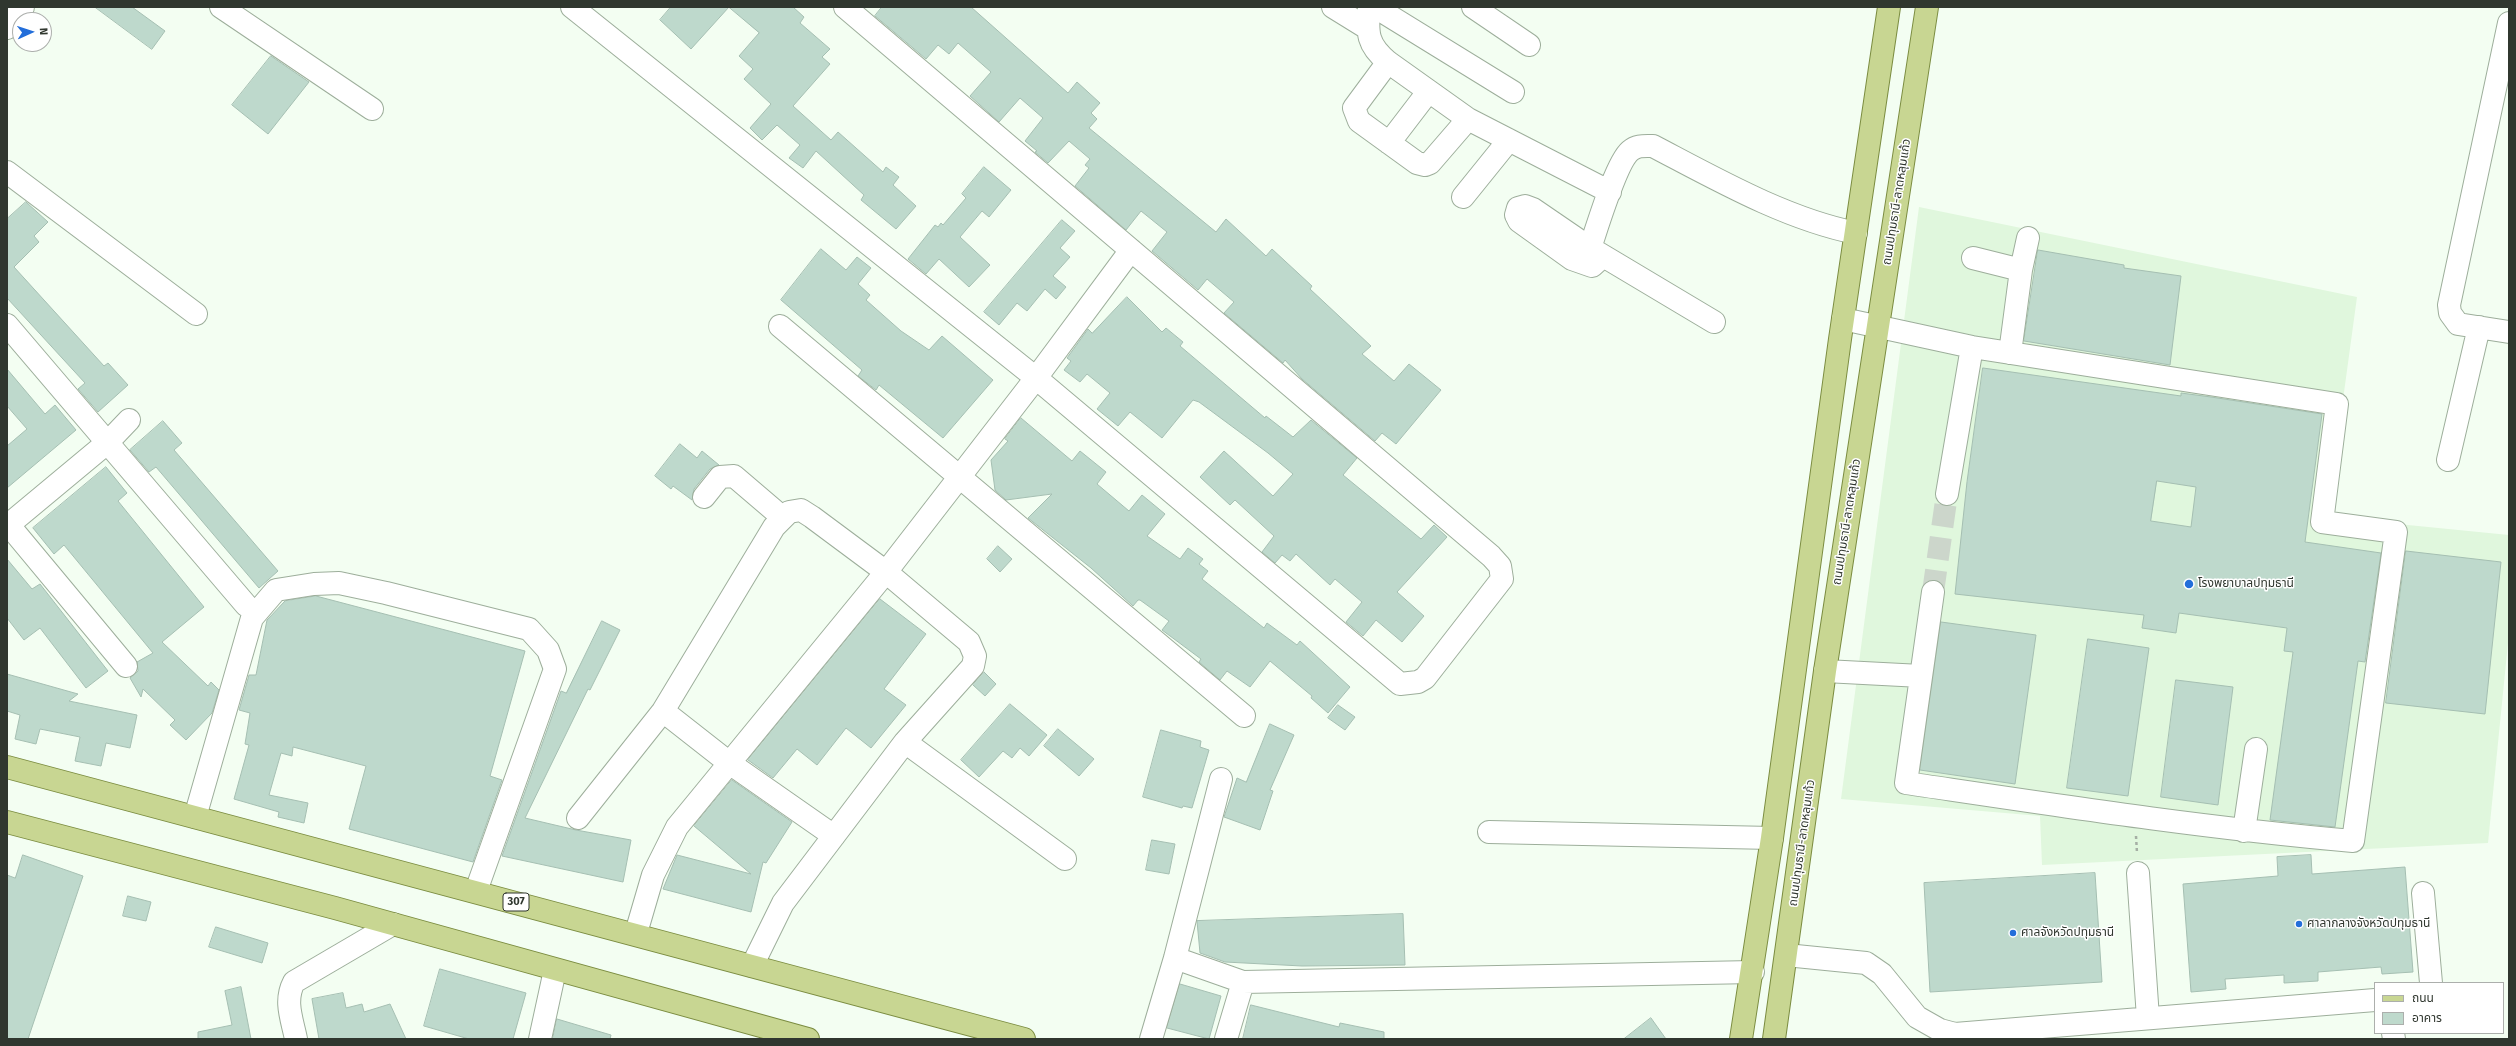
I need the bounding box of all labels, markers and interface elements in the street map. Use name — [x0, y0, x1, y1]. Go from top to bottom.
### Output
north arrow — [12, 12, 52, 52]
text: N — [37, 27, 50, 35]
street label: ถนนปทุมธานี-ลาดหลุมแก้ว — [1880, 138, 1914, 266]
street label: ถนนปทุมธานี-ลาดหลุมแก้ว — [1830, 458, 1864, 586]
place label: โรงพยาบาลปทุมธานี — [2198, 577, 2294, 591]
marker: โรงพยาบาลปทุมธานี — [2183, 578, 2195, 590]
street label: ถนนปทุมธานี-ลาดหลุมแก้ว — [1786, 779, 1818, 907]
road number: 307 — [503, 893, 529, 911]
place label: ศาลากลางจังหวัดปทุมธานี — [2307, 917, 2430, 931]
marker: ศาลากลางจังหวัดปทุมธานี — [2294, 919, 2304, 929]
place label: ศาลจังหวัดปทุมธานี — [2021, 926, 2114, 940]
marker: ศาลจังหวัดปทุมธานี — [2008, 928, 2018, 938]
legend — [2374, 982, 2504, 1034]
text: ถนน — [2412, 991, 2434, 1005]
text: อาคาร — [2412, 1011, 2442, 1025]

